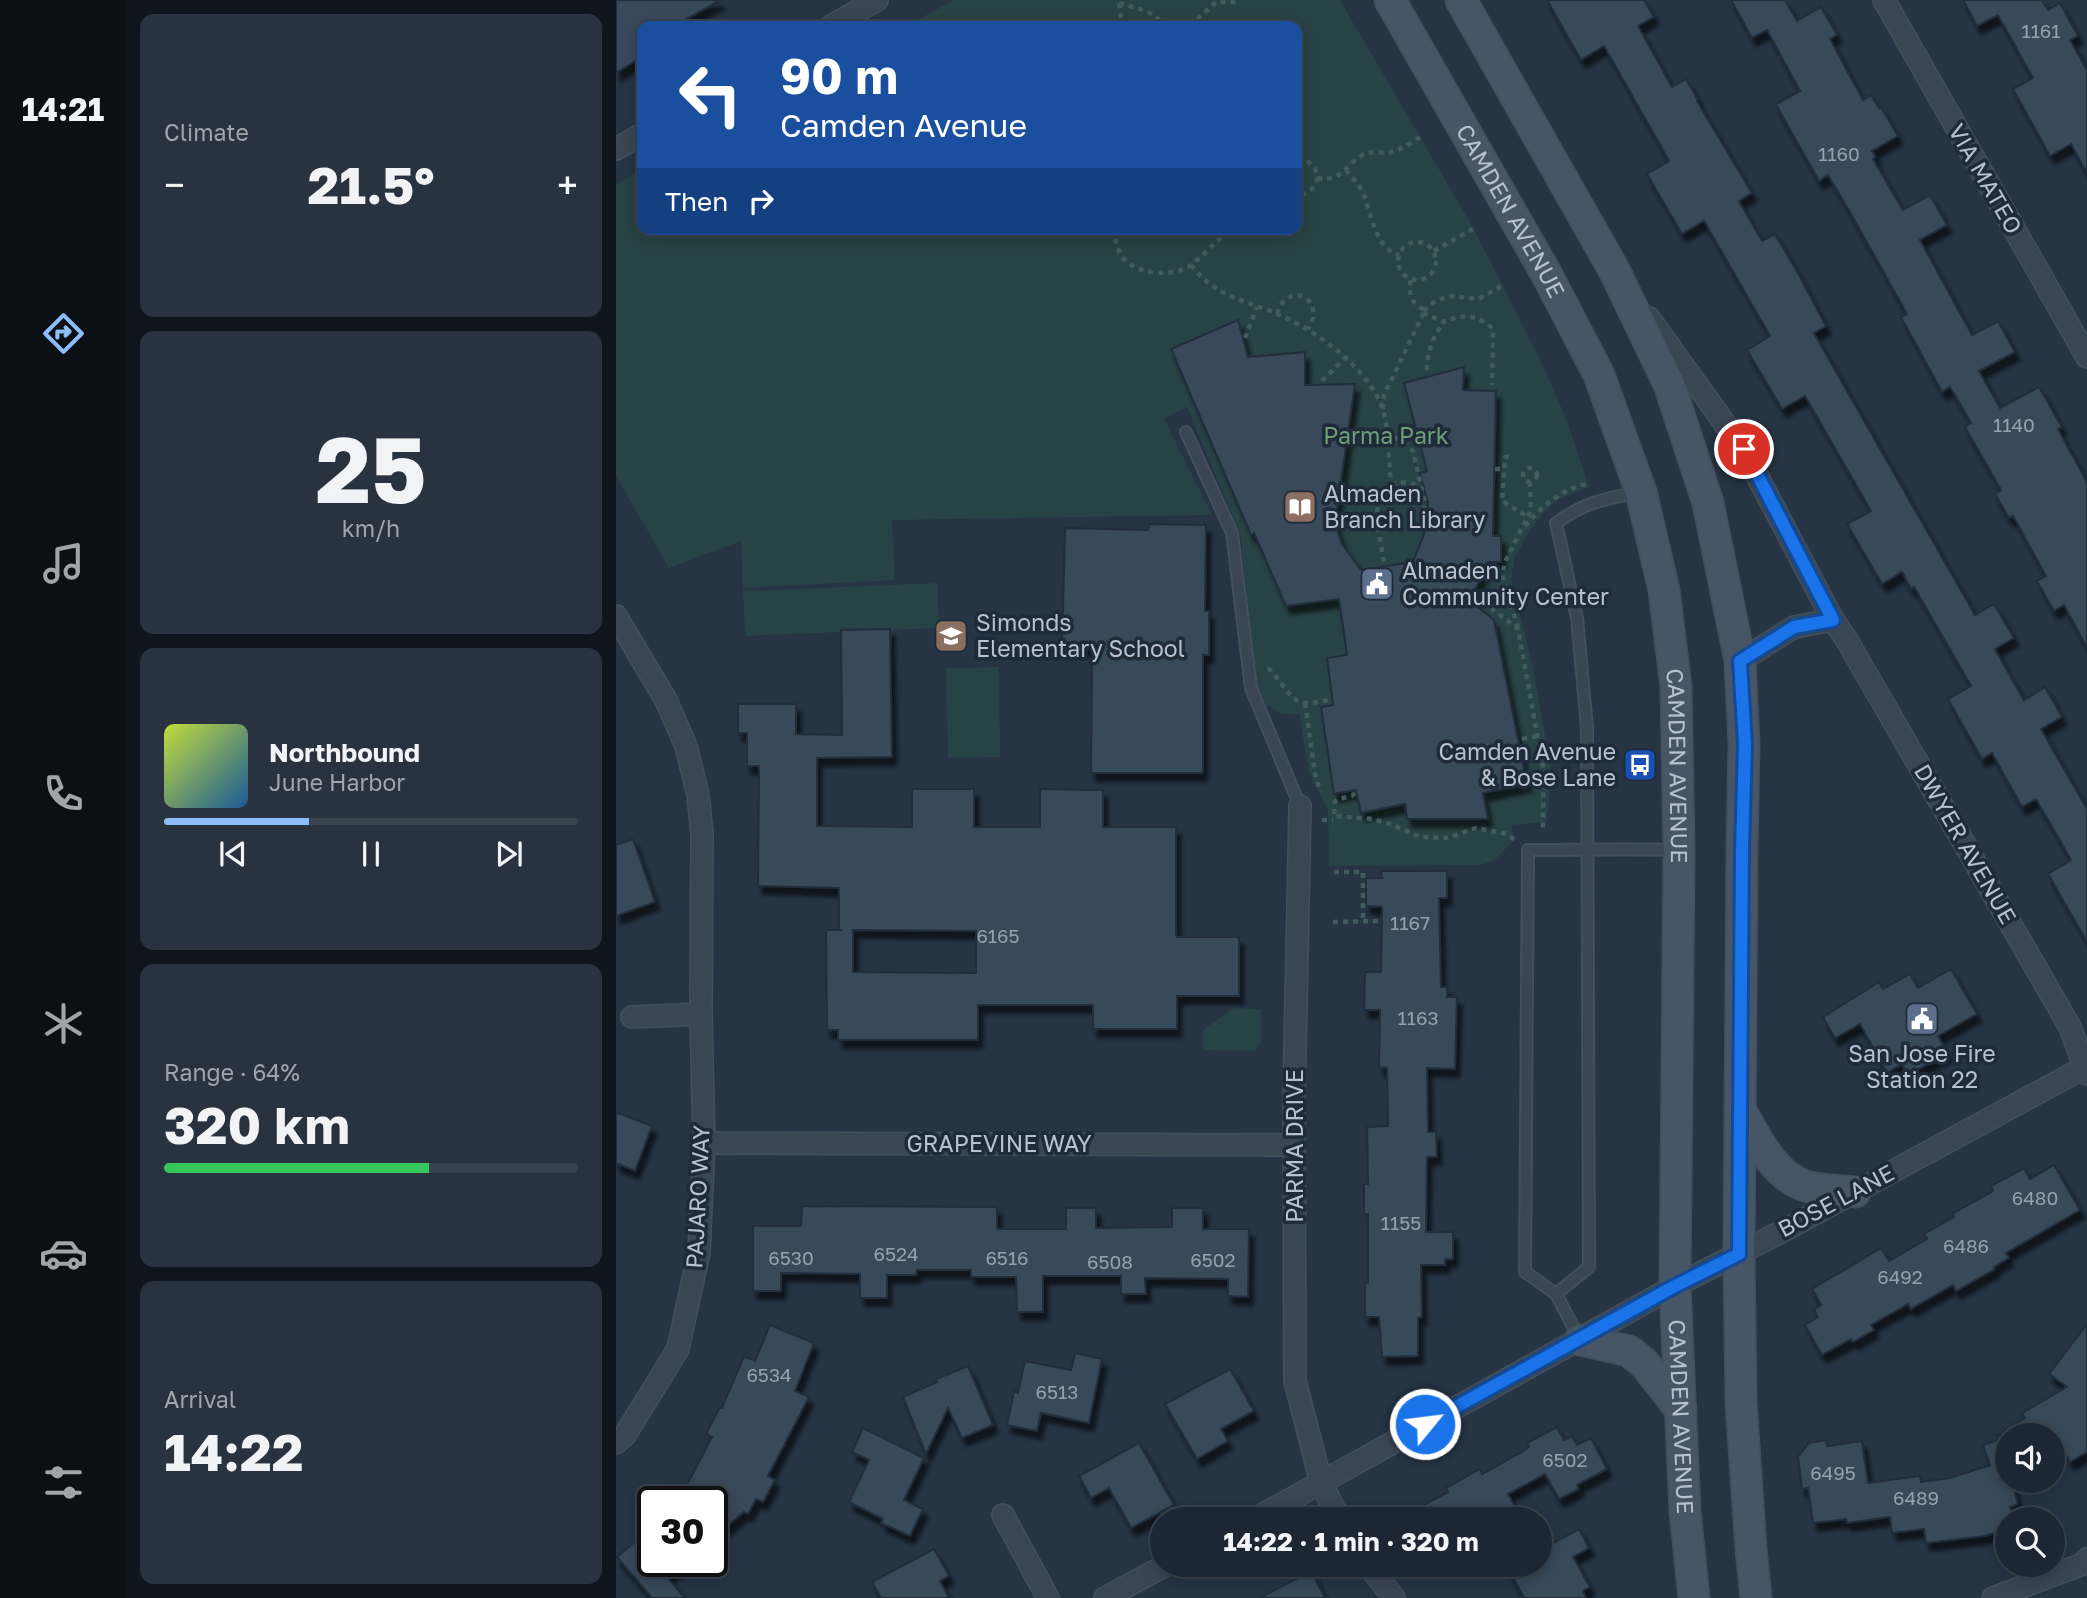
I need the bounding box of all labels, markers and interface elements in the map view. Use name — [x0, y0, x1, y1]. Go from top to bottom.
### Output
house number: 1161 — [2021, 19, 2061, 42]
text: 90 m — [780, 46, 898, 105]
icon: left — [665, 49, 756, 140]
text: 14:21 — [22, 90, 104, 128]
text: Camden Avenue — [780, 106, 1027, 144]
text: Climate — [164, 118, 249, 146]
street label: CAMDEN AVENUE — [1451, 119, 1571, 302]
street label: VIA MATEO — [1943, 119, 2029, 238]
house number: 1160 — [1818, 142, 1860, 165]
text: 21.5° — [307, 153, 435, 215]
text: − — [164, 162, 185, 207]
text: + — [557, 162, 578, 207]
icon: right — [742, 182, 780, 220]
text: Then — [665, 186, 728, 217]
icon: directions — [39, 309, 88, 358]
house number: 1140 — [1993, 413, 2035, 436]
text: 25 — [315, 414, 427, 523]
pin — [1714, 419, 1774, 479]
park label: Parma Park — [1323, 421, 1449, 449]
icon: arrive — [1725, 430, 1763, 468]
place label: Almaden Branch Library — [1324, 479, 1486, 533]
library icon: Almaden Branch Library — [1281, 488, 1319, 526]
text: km/h — [342, 514, 400, 542]
icon: music — [39, 539, 88, 588]
place label: Almaden Community Center — [1402, 556, 1609, 610]
public building icon: Almaden Community Center — [1358, 565, 1396, 603]
place label: Simonds Elementary School — [976, 608, 1185, 662]
school or university icon: Simonds Elementary School — [932, 617, 970, 655]
street label: CAMDEN AVENUE — [1661, 667, 1694, 863]
text: Northbound — [269, 737, 420, 768]
place label: Camden Avenue & Bose Lane — [1438, 737, 1616, 791]
bus stop icon: Camden Avenue & Bose Lane — [1621, 746, 1659, 784]
street label: DWYER AVENUE — [1909, 759, 2023, 928]
text: June Harbor — [269, 768, 405, 796]
icon: phone — [39, 769, 88, 818]
icon: previous — [214, 835, 252, 873]
icon: pause — [352, 835, 390, 873]
icon: next — [490, 835, 528, 873]
house number: 1167 — [1390, 911, 1430, 934]
house number: 6165 — [976, 924, 1020, 947]
icon: climate — [39, 999, 88, 1048]
public building icon: San Jose Fire Station 22 — [1903, 1000, 1941, 1038]
house number: 1163 — [1397, 1006, 1439, 1029]
place label: San Jose Fire Station 22 — [1848, 1039, 1996, 1093]
text: Range · 64% — [164, 1058, 300, 1086]
street label: PARMA DRIVE — [1280, 1069, 1308, 1223]
text: 320 km — [164, 1093, 350, 1155]
street label: PAJARO WAY — [679, 1124, 715, 1269]
street label: GRAPEVINE WAY — [906, 1129, 1092, 1157]
street label: BOSE LANE — [1773, 1158, 1898, 1242]
house number: 6480 — [2012, 1186, 2058, 1209]
house number: 1155 — [1381, 1211, 1421, 1234]
icon: car — [39, 1229, 88, 1278]
house number: 6486 — [1943, 1234, 1989, 1257]
house number: 6524 — [873, 1242, 919, 1265]
house number: 6530 — [768, 1246, 814, 1269]
house number: 6516 — [985, 1246, 1029, 1269]
house number: 6502 — [1190, 1248, 1236, 1271]
house number: 6508 — [1087, 1250, 1133, 1273]
house number: 6492 — [1877, 1265, 1923, 1288]
street label: CAMDEN AVENUE — [1663, 1319, 1700, 1515]
house number: 6534 — [746, 1363, 792, 1386]
house number: 6513 — [1036, 1380, 1078, 1403]
text: Arrival — [164, 1385, 236, 1413]
position arrow — [1388, 1387, 1462, 1461]
text: 14:22 — [164, 1420, 303, 1482]
map controls — [1995, 1423, 2065, 1577]
button: sound — [1995, 1423, 2065, 1493]
house number: 6502 — [1542, 1448, 1588, 1471]
icon: filters — [39, 1458, 88, 1507]
house number: 6495 — [1810, 1461, 1856, 1484]
speed limit sign: 30 — [637, 1486, 728, 1577]
house number: 6489 — [1893, 1486, 1939, 1509]
button: search — [1995, 1507, 2065, 1577]
text: 14:22 · 1 min · 320 m — [1223, 1526, 1479, 1557]

